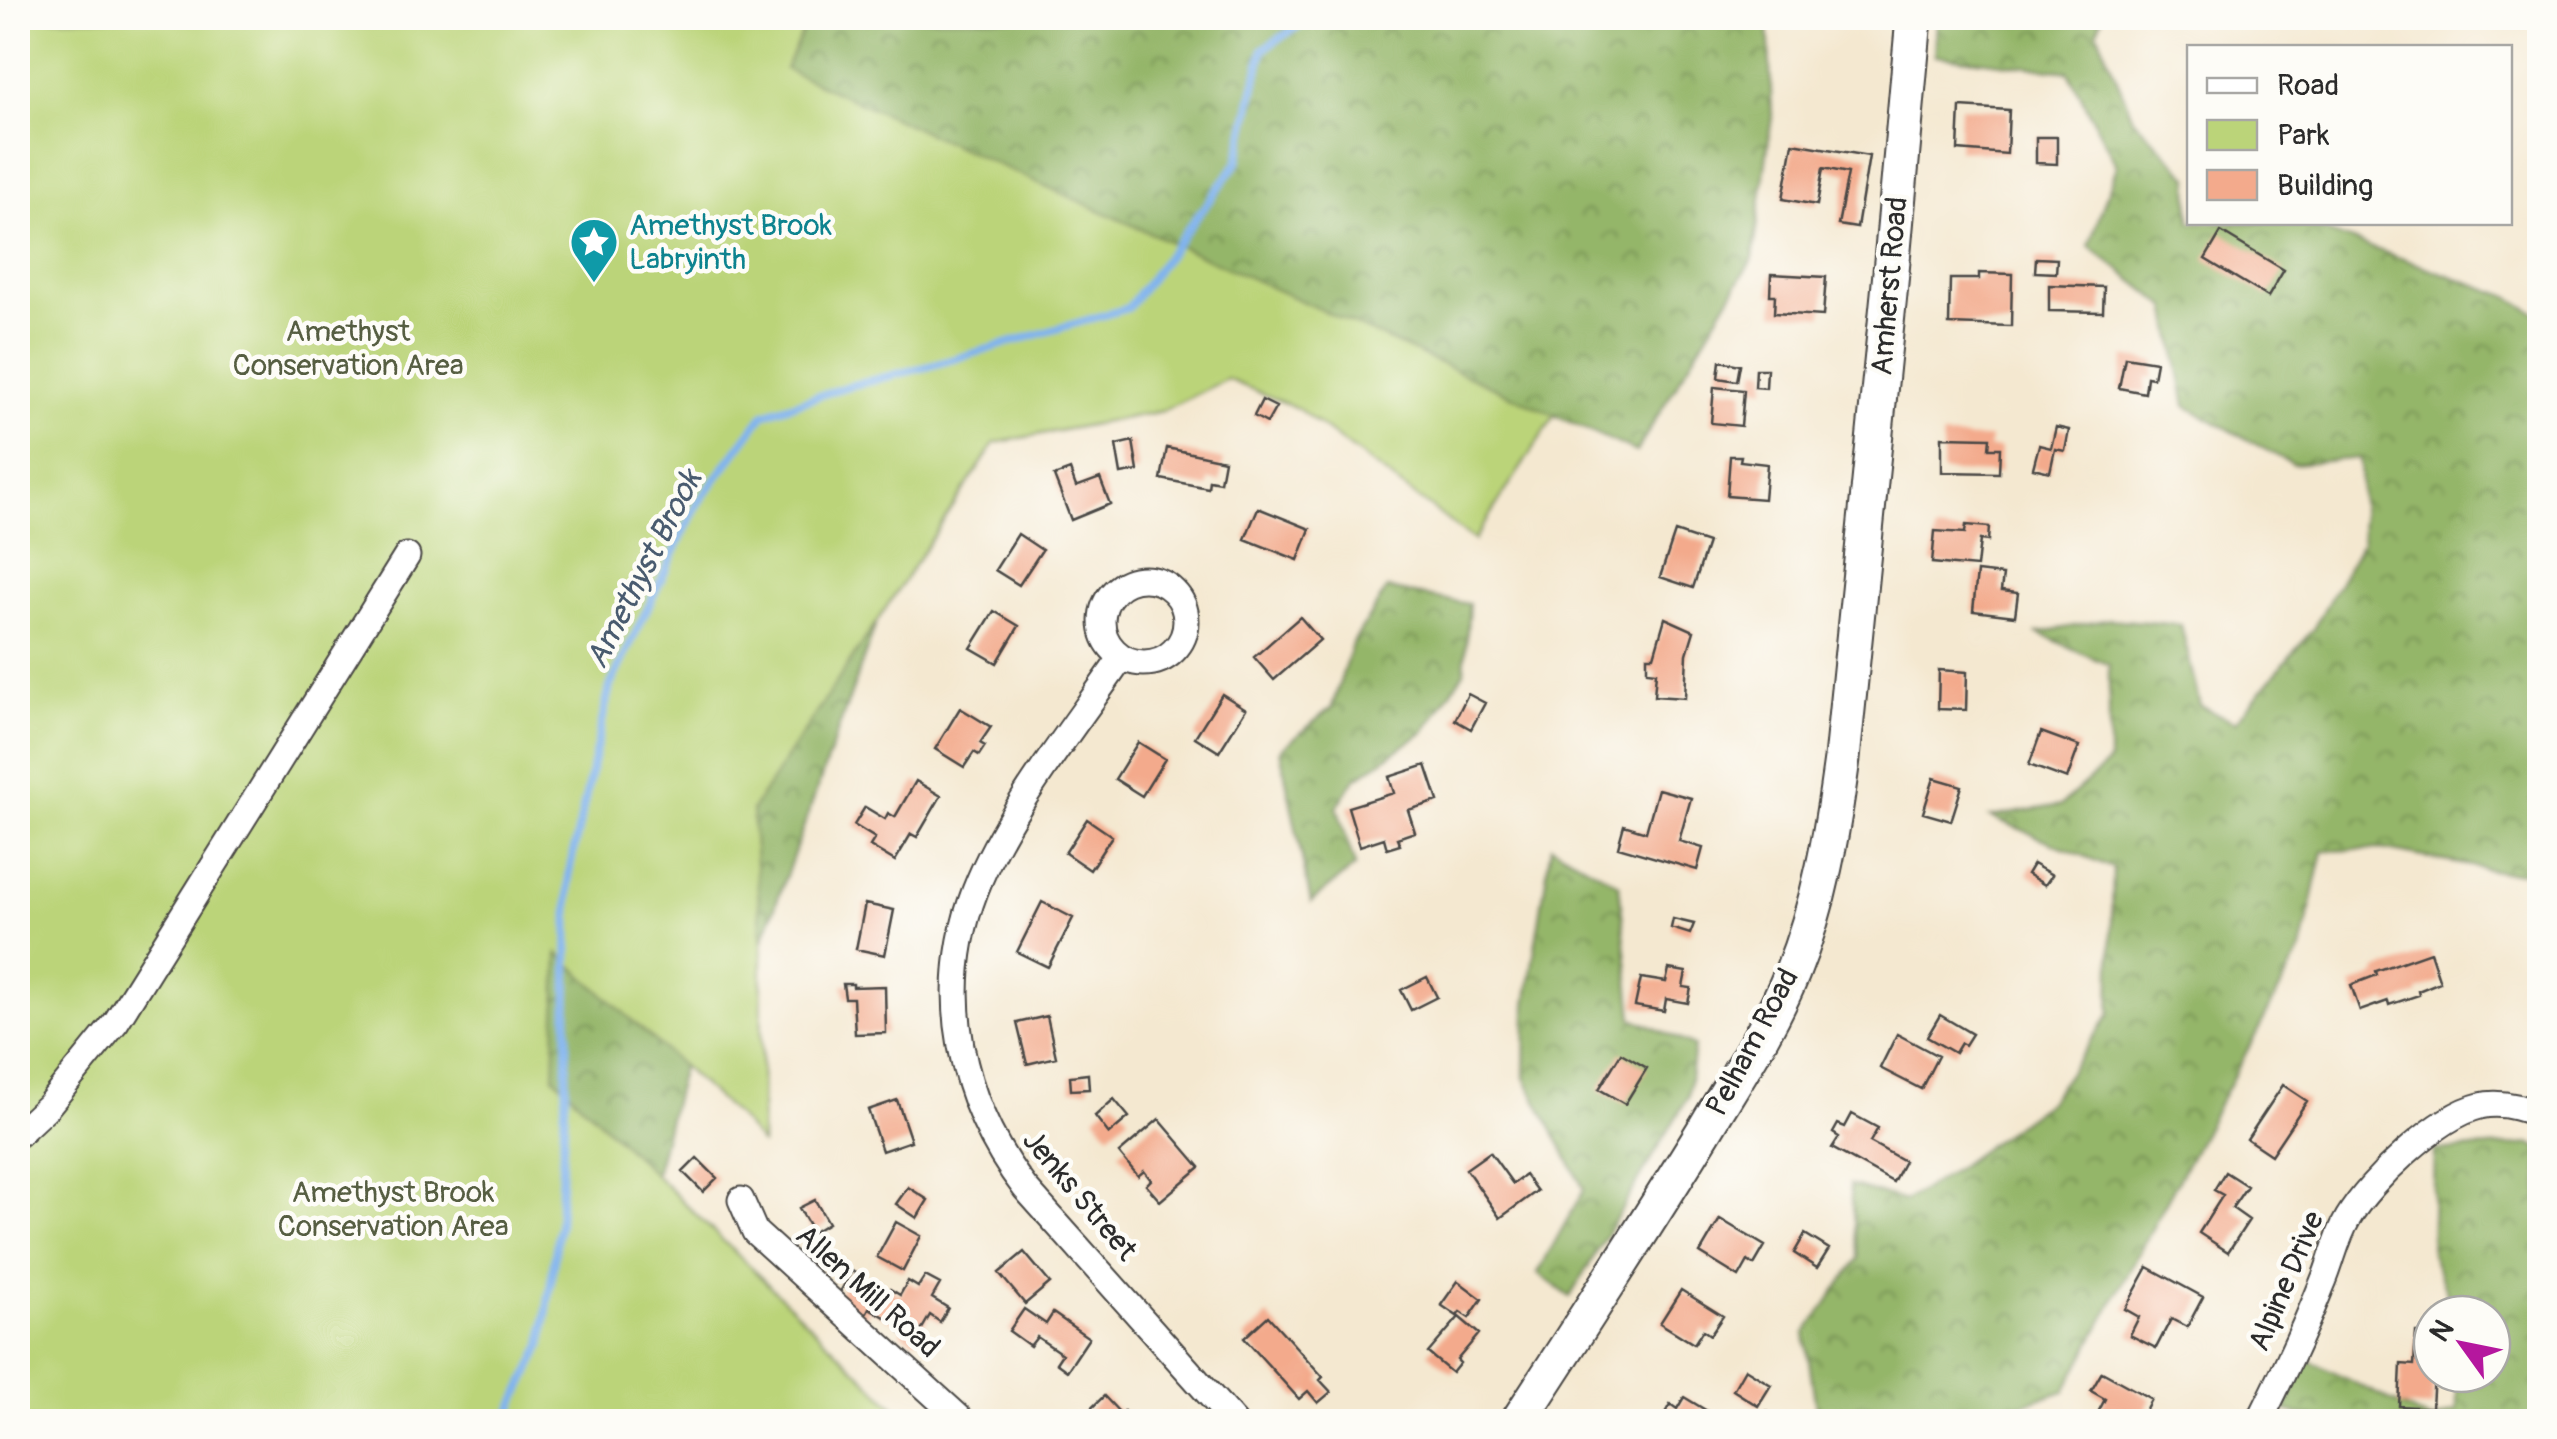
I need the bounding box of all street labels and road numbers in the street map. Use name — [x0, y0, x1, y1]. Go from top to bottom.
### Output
street label: Amherst Road — [1863, 195, 1916, 377]
street label: Pelham Road — [1698, 962, 1807, 1122]
street label: Jenks Street — [1014, 1122, 1146, 1269]
street label: Alpine Drive — [2240, 1206, 2333, 1357]
street label: Allen Mill Road — [788, 1217, 947, 1366]

